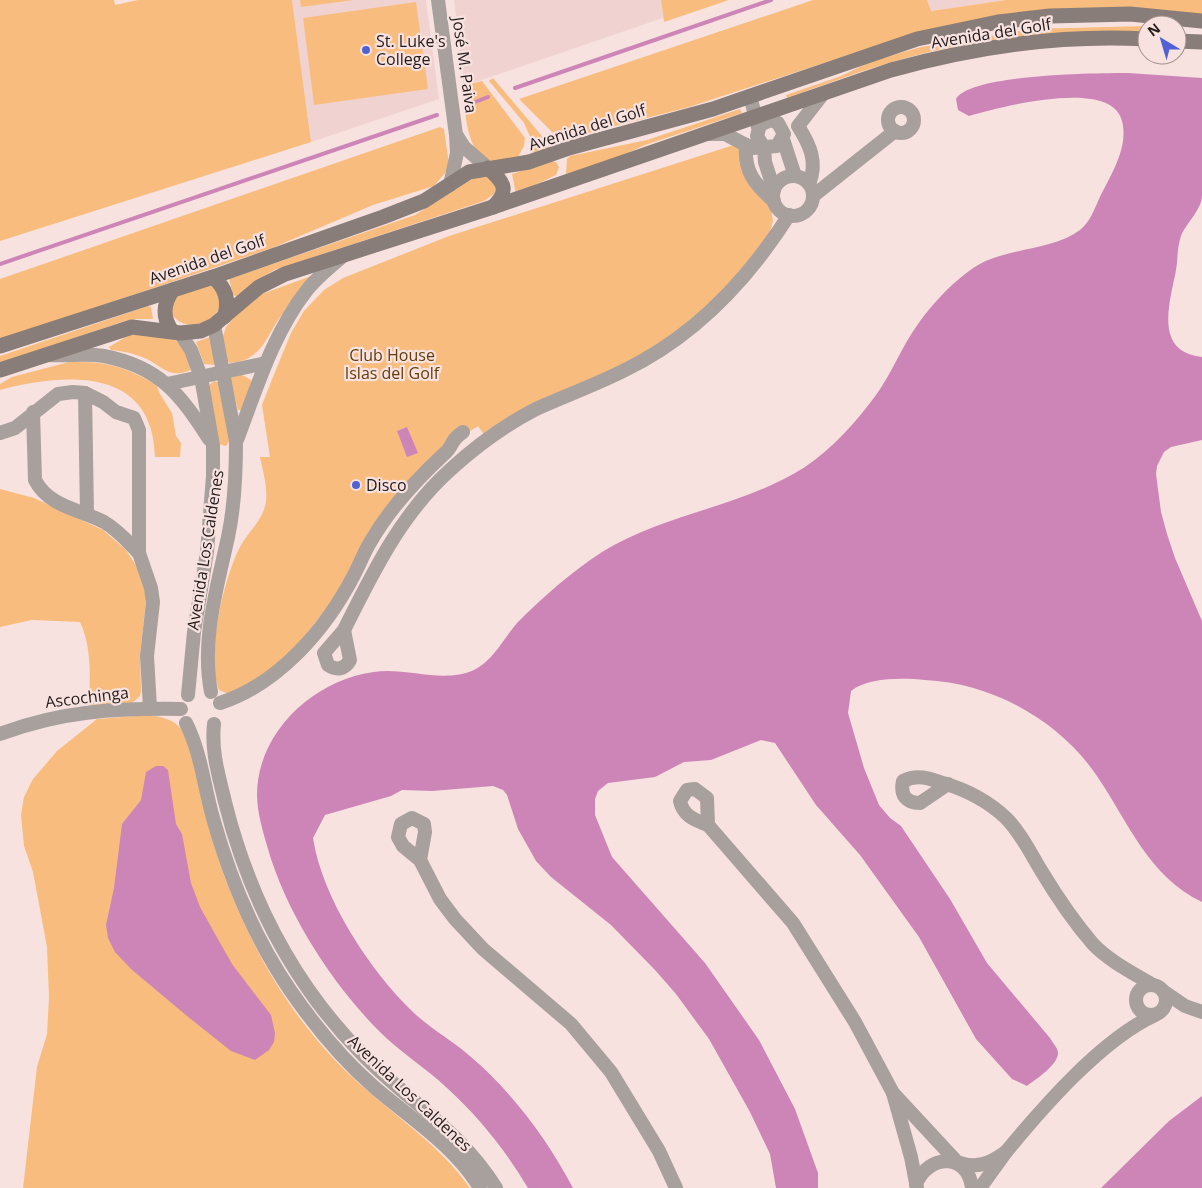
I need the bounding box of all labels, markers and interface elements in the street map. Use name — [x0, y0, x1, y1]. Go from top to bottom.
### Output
street label: Avenida del Golf — [929, 12, 1054, 53]
street label: José M. Paiva — [447, 14, 483, 114]
north arrow — [1137, 15, 1187, 65]
text: N — [1143, 18, 1164, 40]
place label: St. Luke's College — [376, 30, 446, 70]
marker: St. Luke's College — [360, 44, 372, 56]
street label: Avenida del Golf — [526, 98, 650, 155]
street label: Avenida del Golf — [146, 228, 270, 289]
park label: Club House Islas del Golf — [345, 344, 441, 384]
street label: Avenida Los Caldenes — [181, 468, 229, 632]
place label: Disco — [366, 474, 407, 496]
marker: Disco — [350, 479, 362, 491]
street label: Ascochinga — [44, 681, 130, 713]
street label: Avenida Los Caldenes — [343, 1030, 477, 1156]

